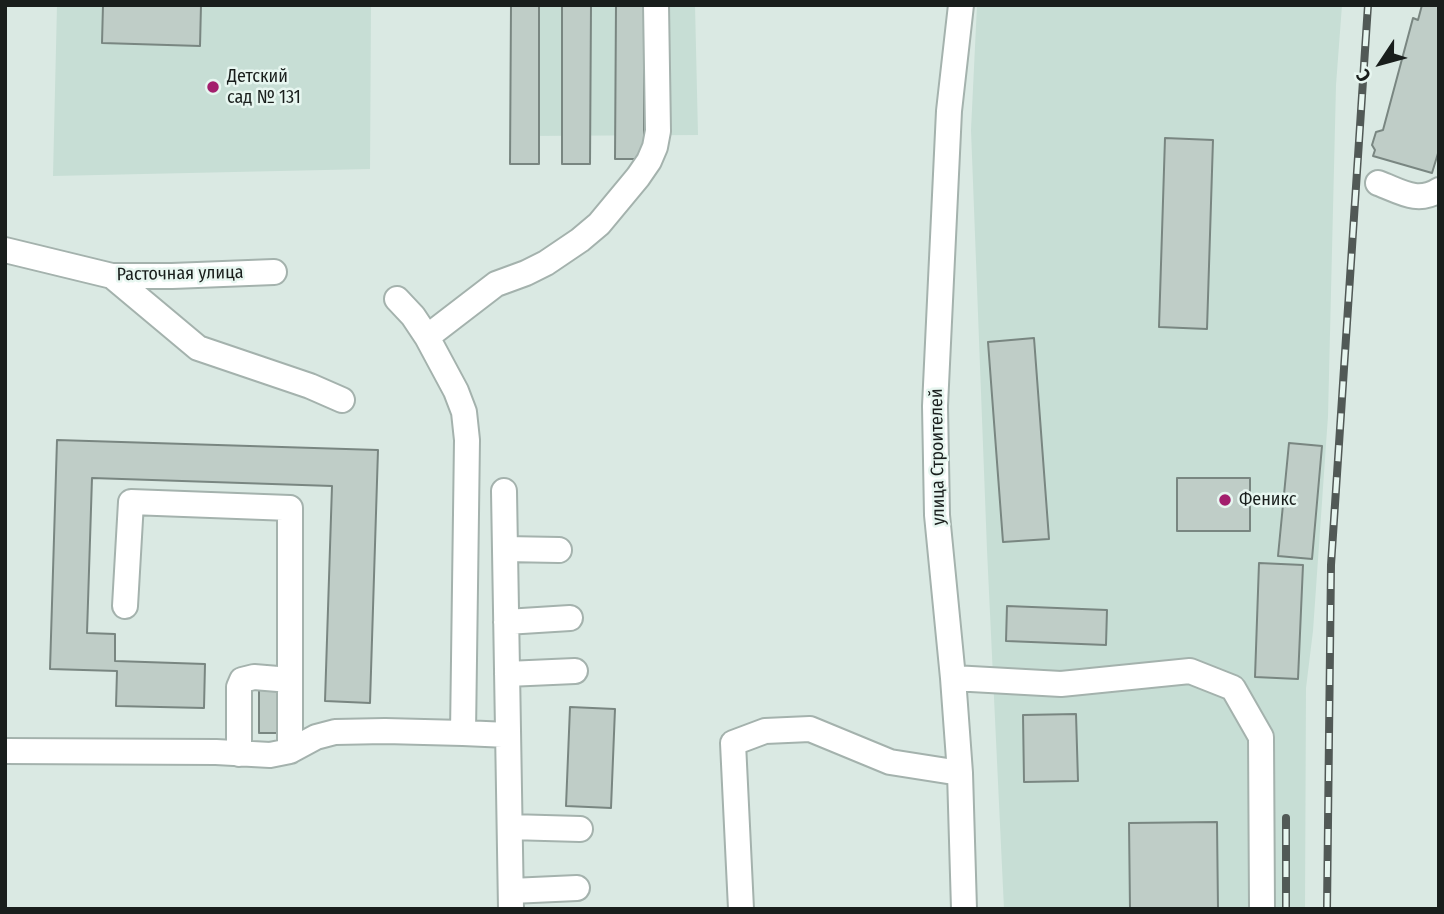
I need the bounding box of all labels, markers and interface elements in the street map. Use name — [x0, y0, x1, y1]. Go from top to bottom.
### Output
north arrow — [1346, 28, 1416, 98]
text: С — [1351, 65, 1376, 86]
place label: Детский сад № 131 — [227, 66, 301, 108]
marker: Детский сад № 131 — [205, 79, 221, 95]
street label: Расточная улица — [116, 262, 244, 286]
street label: улица Строителей — [926, 388, 950, 526]
place label: Феникс — [1239, 489, 1296, 511]
marker: Феникс — [1217, 492, 1233, 508]

